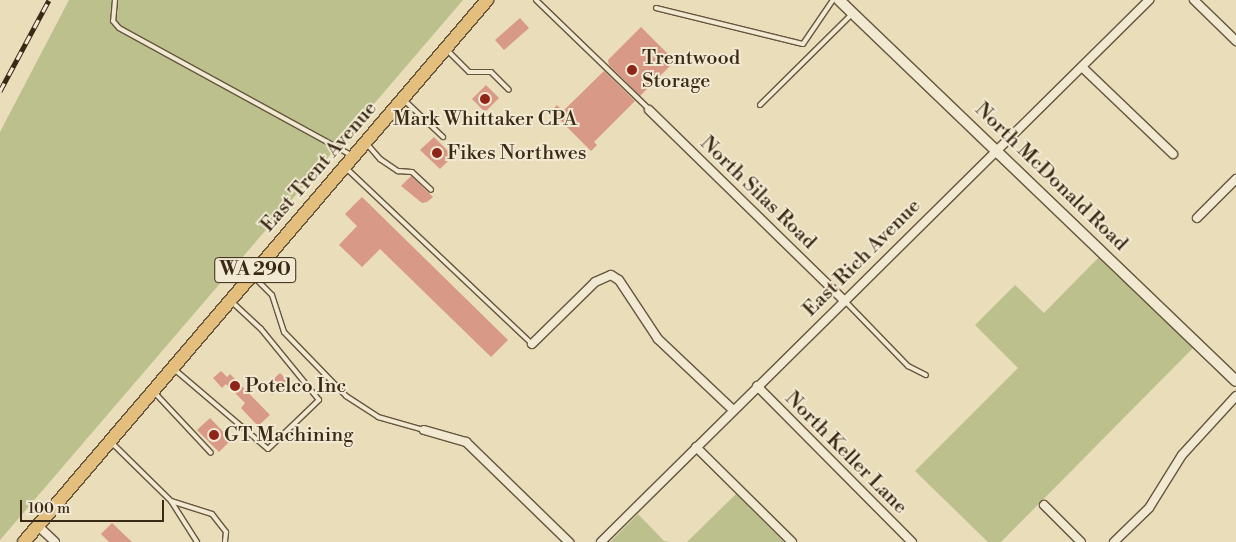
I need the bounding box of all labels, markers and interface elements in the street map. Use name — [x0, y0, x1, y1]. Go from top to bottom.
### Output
place label: Trentwood Storage — [642, 46, 740, 93]
marker: Trentwood Storage — [626, 64, 638, 76]
marker: Mark Whittaker CPA — [479, 93, 491, 105]
street label: East Trent Avenue — [256, 97, 382, 237]
street label: North McDonald Road — [970, 98, 1132, 256]
place label: Mark Whittaker CPA — [393, 107, 577, 131]
street label: North Silas Road — [695, 132, 821, 254]
place label: Fikes Northwes — [447, 141, 587, 165]
marker: Fikes Northwes — [431, 147, 443, 159]
street label: East Rich Avenue — [798, 194, 926, 322]
road number: WA 290 — [214, 254, 296, 286]
place label: Potelco Inc — [245, 374, 346, 398]
marker: Potelco Inc — [229, 380, 241, 392]
street label: North Keller Lane — [780, 387, 912, 519]
place label: GT Machining — [224, 423, 354, 447]
marker: GT Machining — [208, 429, 220, 441]
scale bar — [22, 490, 166, 522]
text: 100 m — [28, 499, 70, 518]

